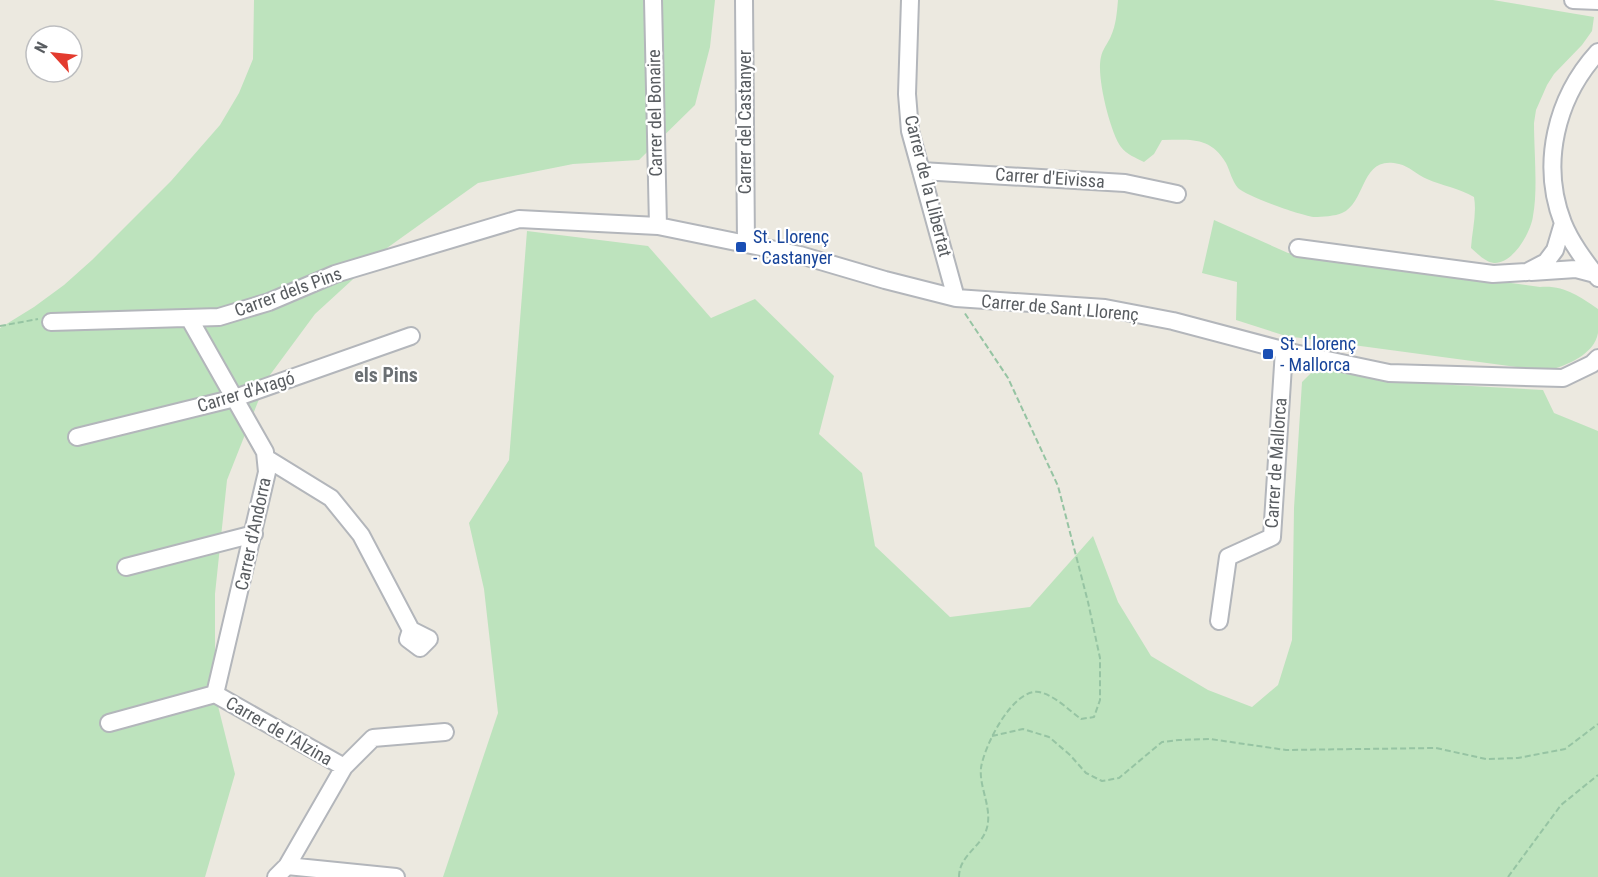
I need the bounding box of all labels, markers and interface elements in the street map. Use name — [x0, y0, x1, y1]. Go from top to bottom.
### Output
north arrow — [24, 24, 84, 84]
text: N — [30, 39, 52, 56]
street label: Carrer del Bonaire — [643, 49, 666, 177]
street label: Carrer del Castanyer — [734, 49, 755, 194]
street label: Carrer de la Llibertat — [901, 113, 956, 259]
street label: Carrer d'Eivissa — [995, 163, 1105, 192]
place label: St. Llorenç - Castanyer — [753, 226, 833, 268]
marker: St. Llorenç - Castanyer — [734, 240, 748, 254]
street label: Carrer dels Pins — [231, 262, 344, 321]
street label: Carrer de Sant Llorenç — [981, 290, 1140, 325]
place label: St. Llorenç - Mallorca — [1280, 333, 1356, 375]
marker: St. Llorenç - Mallorca — [1261, 347, 1275, 361]
district label: els Pins — [354, 363, 418, 387]
street label: Carrer d'Aragó — [195, 367, 297, 416]
street label: Carrer de Mallorca — [1260, 397, 1291, 529]
street label: Carrer d'Andorra — [230, 475, 275, 592]
street label: Carrer de l'Alzina — [222, 692, 336, 769]

